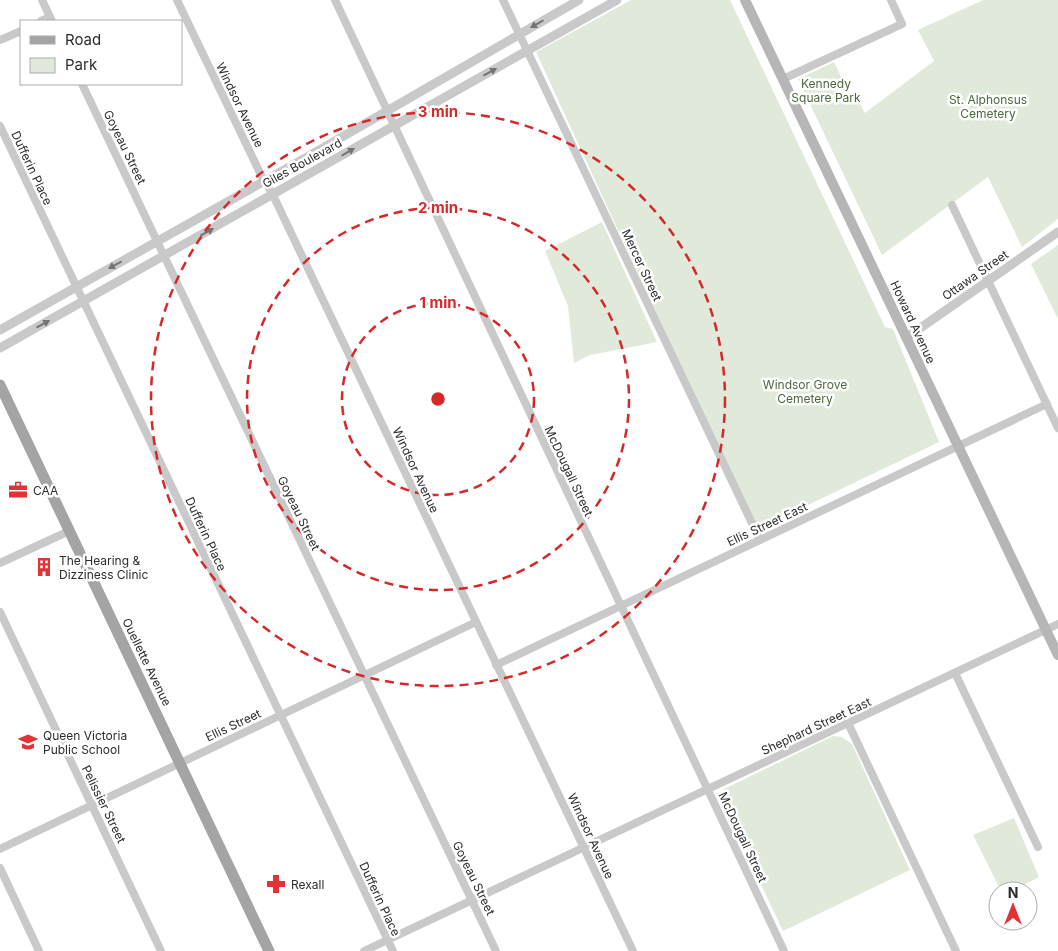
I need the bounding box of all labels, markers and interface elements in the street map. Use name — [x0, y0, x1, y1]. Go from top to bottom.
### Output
legend — [20, 20, 182, 85]
one-way arrow — [530, 20, 544, 28]
text: Road — [65, 30, 101, 49]
text: Park — [65, 55, 98, 74]
street label: Windsor Avenue — [213, 60, 267, 150]
one-way arrow — [482, 68, 497, 76]
park label: Kennedy Square Park — [791, 76, 861, 105]
park label: St. Alphonsus Cemetery — [949, 92, 1027, 121]
text: 3 min — [418, 102, 458, 121]
street label: Goyeau Street — [101, 107, 149, 187]
street label: Dufferin Place — [8, 129, 56, 207]
street label: Giles Boulevard — [260, 135, 344, 191]
one-way arrow — [341, 147, 355, 156]
text: 2 min — [418, 198, 458, 217]
one-way arrow — [200, 227, 213, 236]
street label: Mercer Street — [619, 227, 665, 303]
street label: Ottawa Street — [939, 247, 1011, 303]
one-way arrow — [109, 261, 122, 270]
street label: Howard Avenue — [887, 278, 939, 366]
text: 1 min — [419, 293, 457, 312]
one-way arrow — [36, 320, 49, 329]
park label: Windsor Grove Cemetery — [763, 377, 847, 406]
centre of rings — [429, 390, 447, 408]
street label: McDougall Street — [542, 424, 596, 519]
street label: Windsor Avenue — [390, 425, 442, 515]
street label: Goyeau Street — [275, 473, 323, 553]
office icon: CAA — [7, 479, 29, 501]
place label: CAA — [33, 483, 58, 498]
street label: Dufferin Place — [182, 495, 230, 573]
street label: Ellis Street East — [724, 499, 810, 549]
place label: The Hearing & Dizziness Clinic — [59, 553, 148, 582]
building icon: The Hearing & Dizziness Clinic — [33, 556, 55, 578]
street label: Ouellette Avenue — [119, 616, 175, 708]
street label: Shephard Street East — [759, 694, 873, 758]
street label: Ellis Street — [203, 706, 263, 744]
place label: Queen Victoria Public School — [43, 728, 127, 757]
school or university icon: Queen Victoria Public School — [17, 731, 39, 753]
street label: Pelissier Street — [79, 763, 129, 845]
street label: McDougall Street — [716, 790, 770, 885]
street label: Windsor Avenue — [565, 791, 617, 881]
street label: Goyeau Street — [450, 838, 498, 918]
street label: Dufferin Place — [356, 860, 404, 938]
pharmacy icon: Rexall — [265, 873, 287, 895]
place label: Rexall — [291, 877, 324, 892]
north arrow — [988, 881, 1038, 931]
text: N — [1008, 884, 1018, 901]

